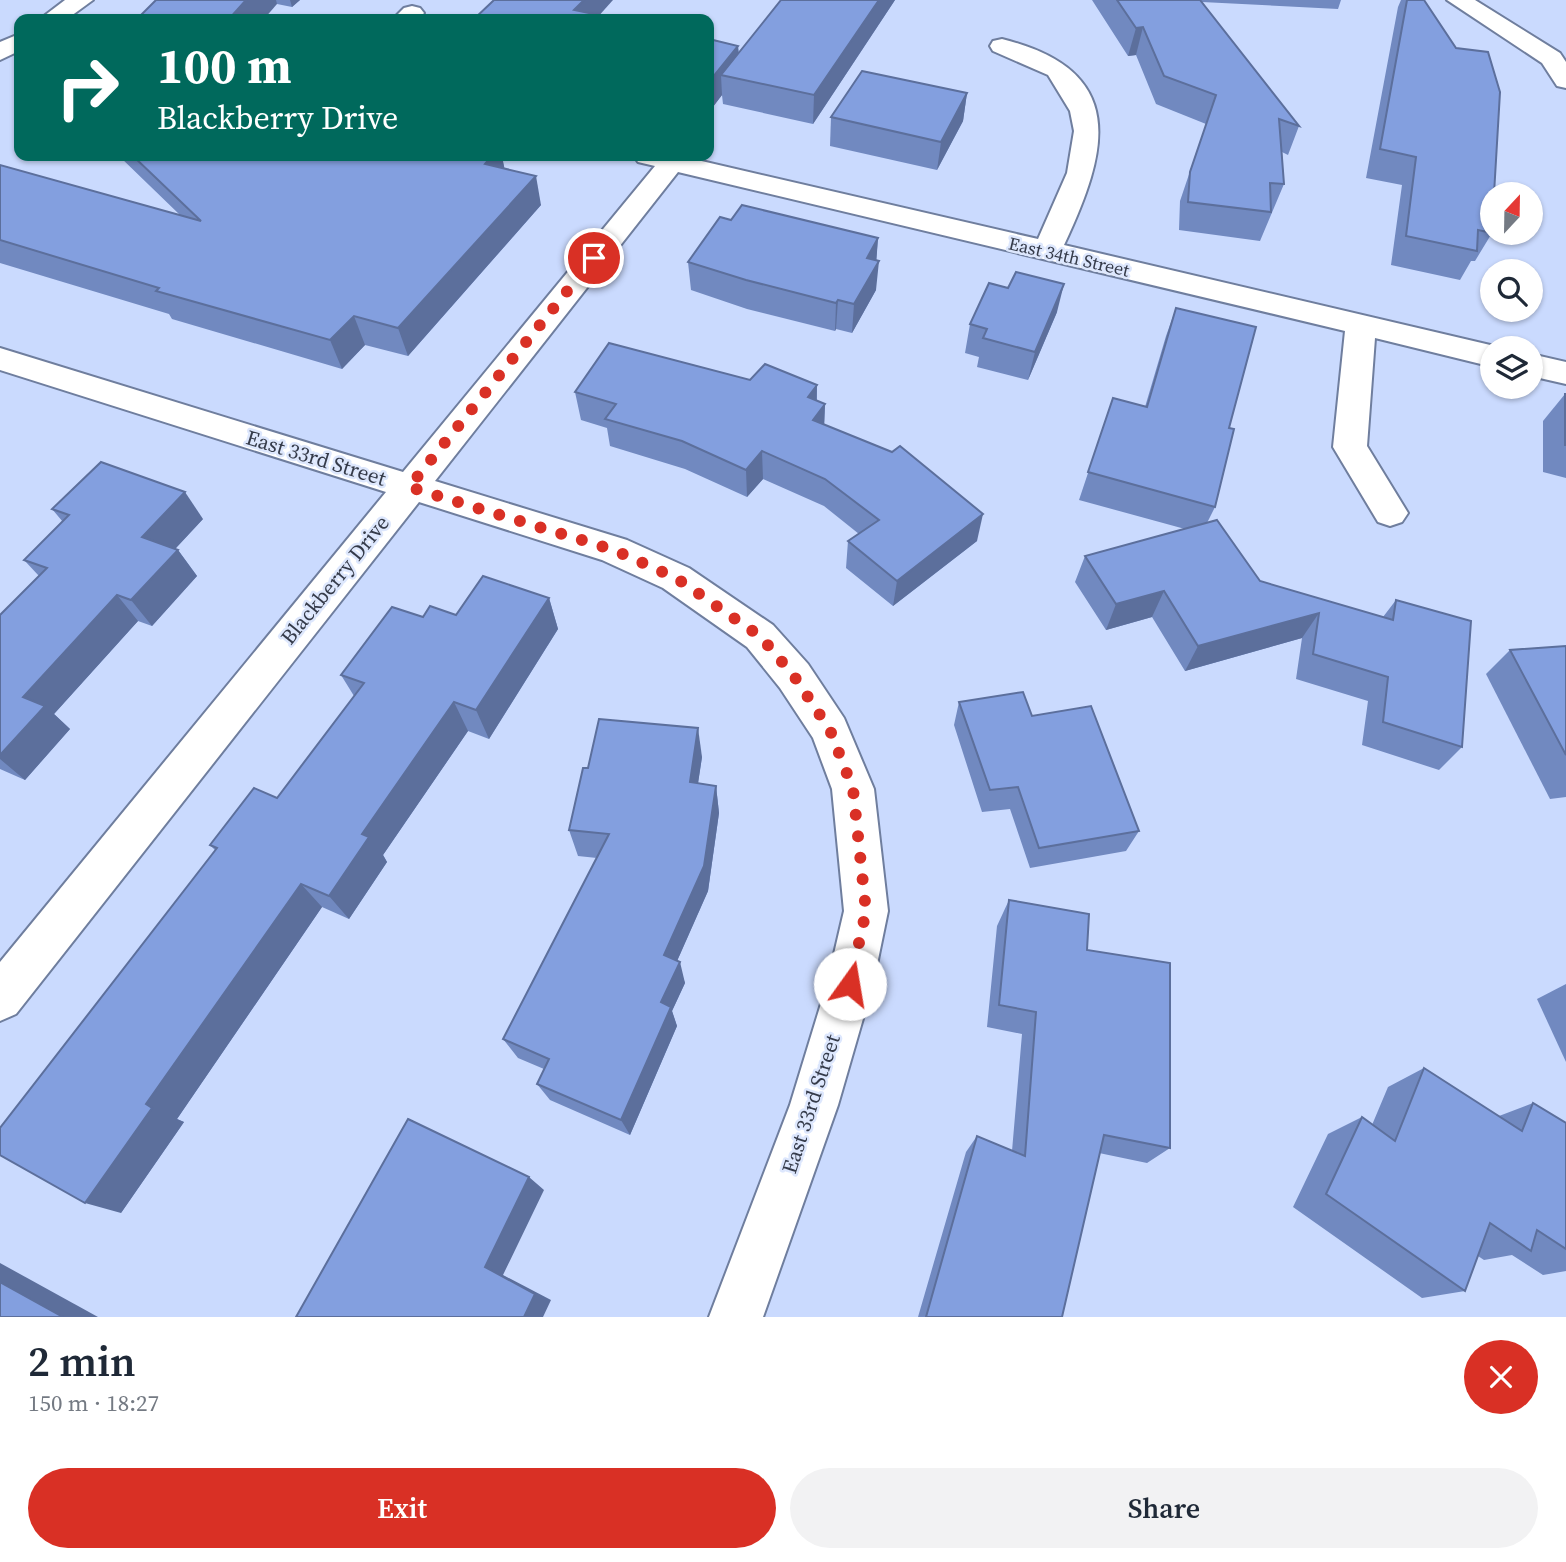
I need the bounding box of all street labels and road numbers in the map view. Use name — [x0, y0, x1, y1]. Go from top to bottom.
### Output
street label: East 34th Street — [1006, 230, 1132, 283]
street label: East 33rd Street — [243, 422, 390, 493]
street label: Blackberry Drive — [274, 509, 396, 650]
street label: East 33rd Street — [774, 1030, 847, 1177]

